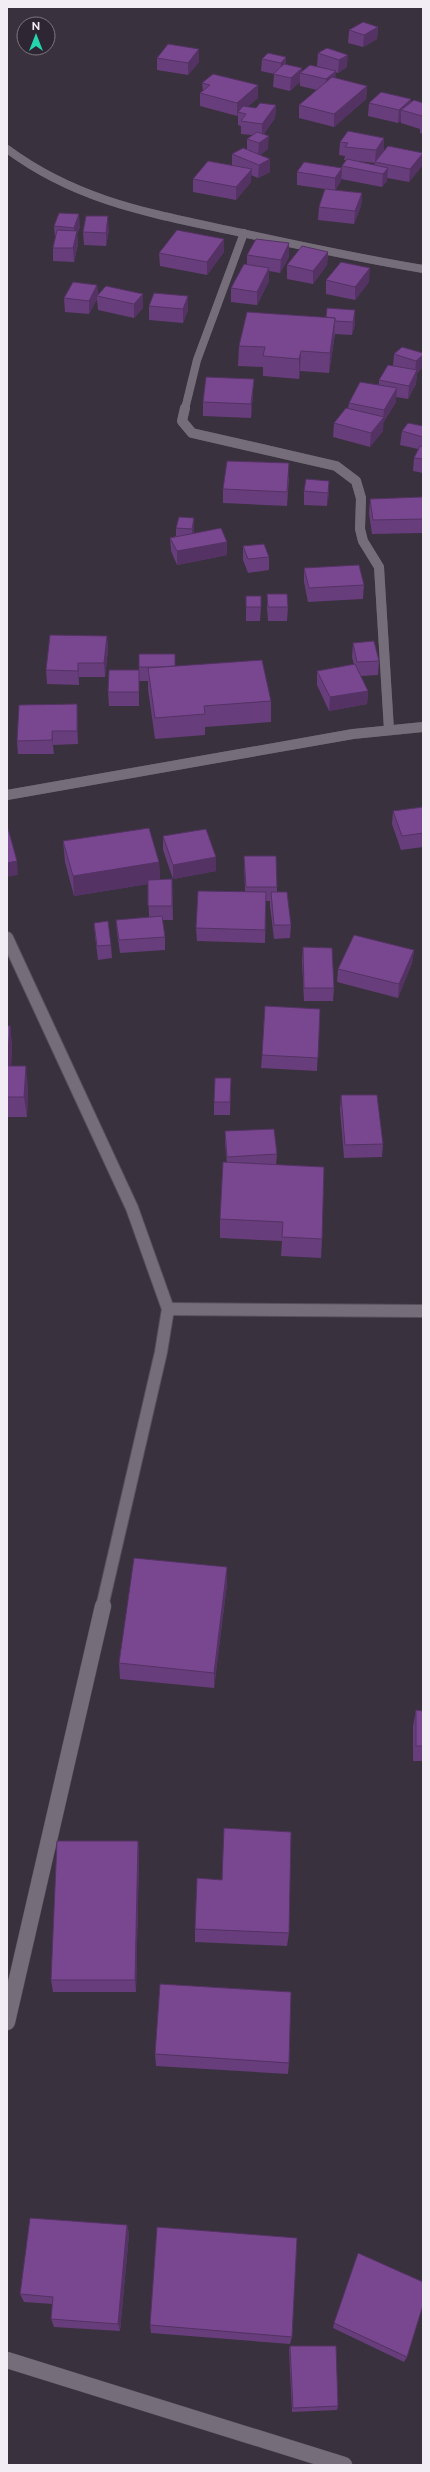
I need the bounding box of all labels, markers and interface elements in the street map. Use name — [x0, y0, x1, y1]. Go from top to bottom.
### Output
north arrow — [16, 16, 56, 56]
text: N — [32, 20, 40, 33]

